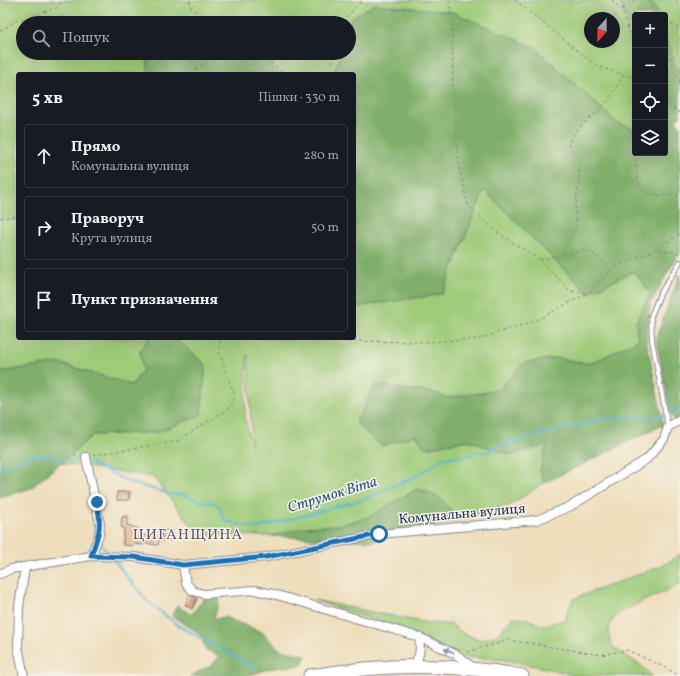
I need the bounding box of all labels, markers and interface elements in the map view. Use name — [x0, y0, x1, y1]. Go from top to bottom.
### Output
north arrow — [584, 12, 620, 48]
map controls — [632, 12, 668, 156]
button: + — [632, 12, 668, 48]
search box — [16, 16, 356, 60]
icon: search — [30, 27, 52, 49]
text: Пошук — [62, 28, 110, 49]
button: − — [632, 48, 668, 84]
button: locate — [632, 84, 668, 120]
text: 5 хв — [32, 87, 63, 110]
text: Пішки · 330 m — [258, 89, 340, 107]
button: layers — [632, 120, 668, 156]
text: Прямо — [71, 137, 120, 158]
icon: ahead — [33, 145, 55, 167]
text: 280 m — [303, 147, 339, 165]
text: Комунальна вулиця — [71, 158, 189, 176]
text: Праворуч — [71, 209, 144, 230]
icon: right — [33, 217, 55, 239]
text: 50 m — [311, 219, 339, 237]
text: Крута вулиця — [71, 230, 152, 248]
icon: arrive — [33, 289, 55, 311]
text: Пункт призначення — [71, 290, 218, 311]
water label: Струмок Віта — [285, 472, 380, 519]
route end — [88, 493, 106, 511]
street label: Комунальна вулиця — [398, 499, 526, 529]
district label: ЦИГАНЩИНА — [133, 525, 243, 546]
route start — [370, 525, 388, 543]
one-way arrow — [443, 648, 454, 654]

